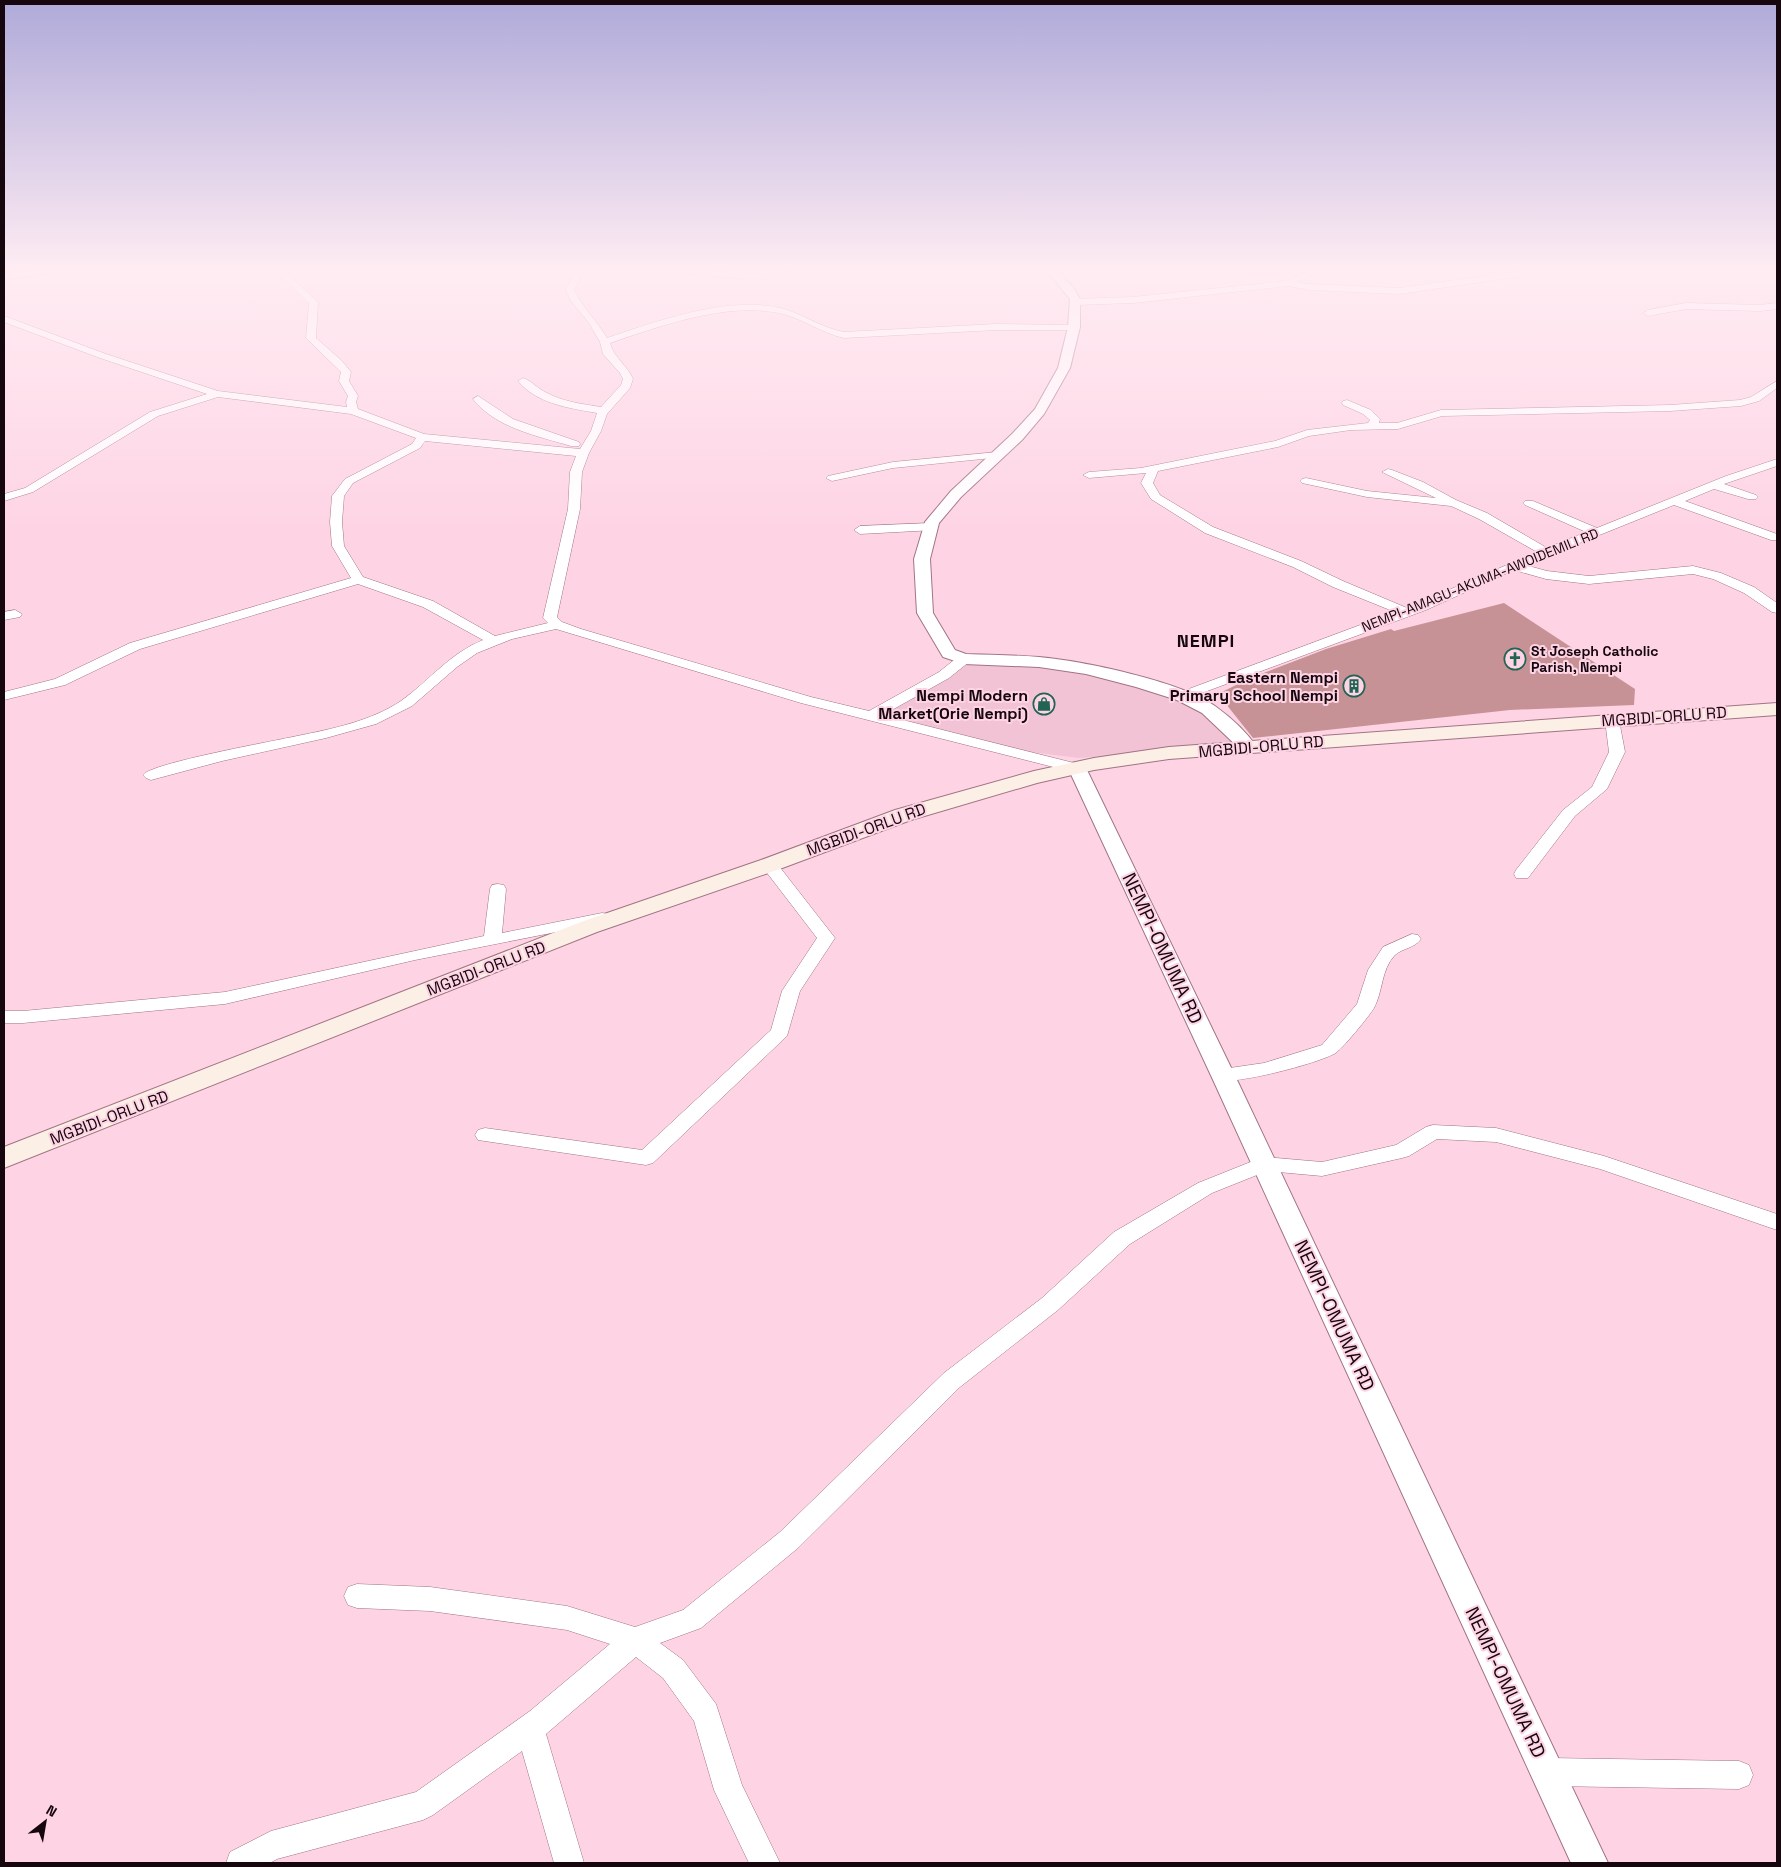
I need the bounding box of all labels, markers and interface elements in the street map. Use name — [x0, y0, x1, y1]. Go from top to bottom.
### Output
street label: NEMPI-AMAGU-AKUMA-AWOIDEMILI RD — [1359, 524, 1601, 636]
district label: NEMPI — [1177, 629, 1235, 652]
place label: St Joseph Catholic Parish, Nempi — [1531, 642, 1658, 676]
church icon: St Joseph Catholic Parish, Nempi — [1503, 647, 1527, 671]
place label: Eastern Nempi Primary School Nempi — [1170, 667, 1338, 706]
building icon: Eastern Nempi Primary School Nempi — [1342, 674, 1366, 698]
place label: Nempi Modern Market(Orie Nempi) — [878, 685, 1028, 724]
shop icon: Nempi Modern Market(Orie Nempi) — [1032, 692, 1056, 716]
street label: MGBIDI-ORLU RD — [1601, 702, 1727, 731]
street label: MGBIDI-ORLU RD — [1198, 731, 1324, 762]
street label: MGBIDI-ORLU RD — [804, 798, 929, 861]
street label: NEMPI-OMUMA RD — [1117, 869, 1209, 1028]
street label: MGBIDI-ORLU RD — [424, 936, 549, 1001]
street label: MGBIDI-ORLU RD — [47, 1085, 172, 1150]
street label: NEMPI-OMUMA RD — [1289, 1236, 1381, 1395]
street label: NEMPI-OMUMA RD — [1460, 1603, 1552, 1762]
north arrow — [20, 1797, 70, 1847]
text: N — [43, 1801, 60, 1821]

